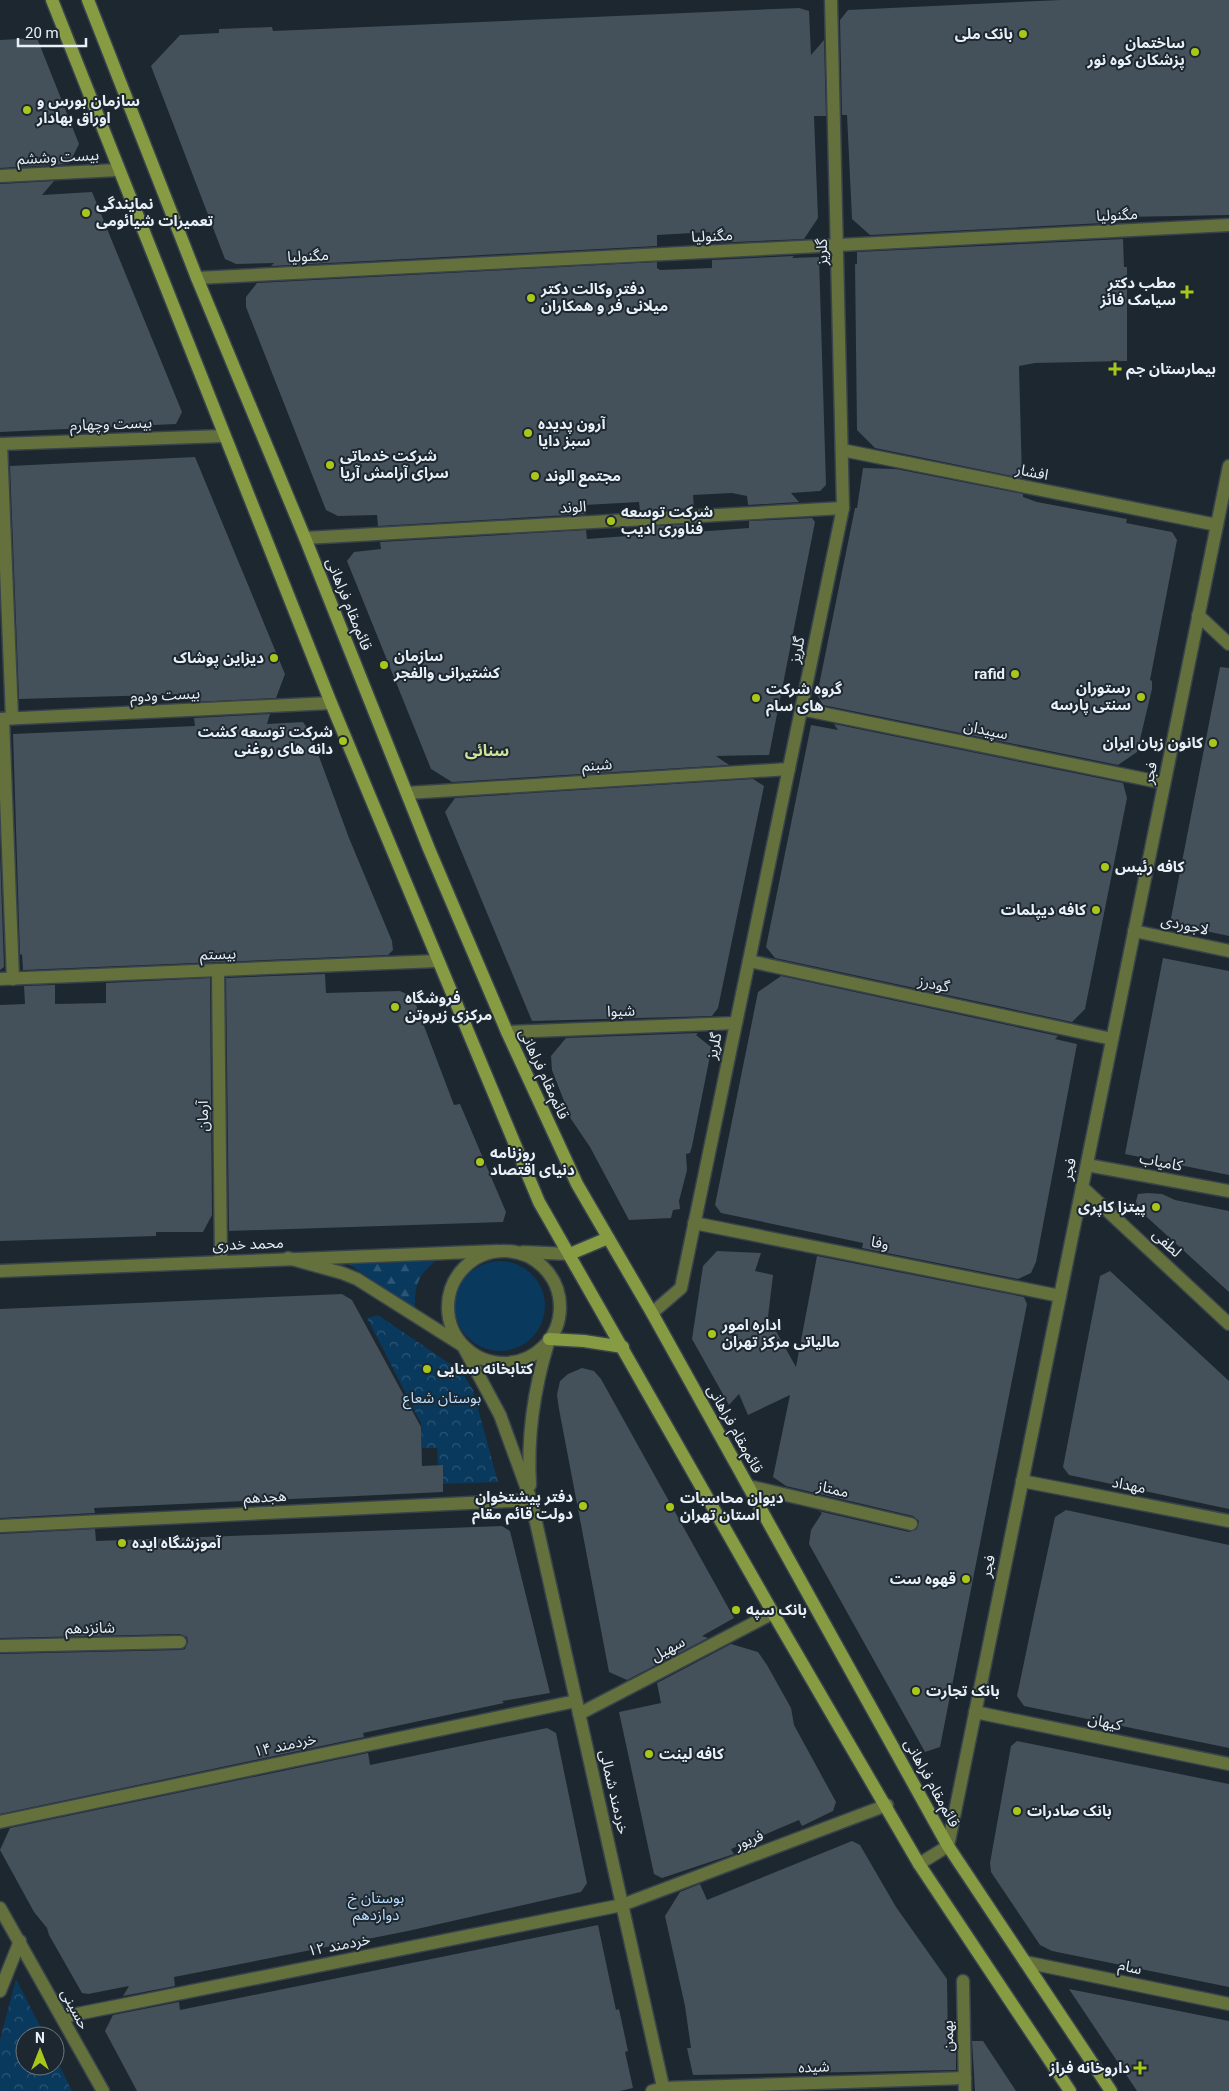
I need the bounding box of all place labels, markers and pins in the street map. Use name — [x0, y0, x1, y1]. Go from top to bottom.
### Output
place label: بانک ملی — [955, 25, 1013, 43]
marker: بانک ملی — [1017, 28, 1029, 40]
place label: ساختمان پزشکان کوه نور — [1087, 34, 1185, 70]
marker: ساختمان پزشکان کوه نور — [1189, 46, 1201, 58]
place label: سازمان بورس و اوراق بهادار — [36, 92, 140, 127]
marker: سازمان بورس و اوراق بهادار — [21, 104, 33, 116]
place label: نمایندگی تعمیرات شیائومی — [96, 195, 214, 230]
marker: نمایندگی تعمیرات شیائومی — [80, 207, 92, 219]
place label: مطب دکتر سیامک فائز — [1099, 274, 1176, 309]
place label: دفتر وکالت دکتر میلانی فر و همکاران — [540, 280, 668, 315]
marker: مطب دکتر سیامک فائز — [1180, 285, 1194, 299]
marker: دفتر وکالت دکتر میلانی فر و همکاران — [525, 292, 537, 304]
place label: بیمارستان جم — [1126, 360, 1216, 380]
marker: بیمارستان جم — [1108, 362, 1122, 376]
place label: آرون پدیده سبز دایا — [538, 415, 607, 450]
marker: آرون پدیده سبز دایا — [522, 427, 534, 439]
place label: شرکت خدماتی سرای آرامش آریا — [340, 447, 449, 482]
marker: شرکت خدماتی سرای آرامش آریا — [324, 459, 336, 471]
place label: مجتمع الوند — [545, 467, 621, 487]
marker: مجتمع الوند — [529, 470, 541, 482]
place label: شرکت توسعه فناوری ادیب — [621, 503, 713, 538]
marker: شرکت توسعه فناوری ادیب — [605, 515, 617, 527]
place label: سازمان کشتیرانی والفجر — [393, 647, 500, 682]
place label: دیزاین پوشاک — [173, 649, 264, 668]
marker: دیزاین پوشاک — [268, 652, 280, 664]
marker: سازمان کشتیرانی والفجر — [378, 659, 390, 671]
place label: rafid — [974, 665, 1005, 683]
marker: rafid — [1009, 668, 1021, 680]
place label: رستوران سنتی پارسه — [1051, 679, 1131, 715]
place label: گروه شرکت های سام — [766, 680, 842, 717]
marker: رستوران سنتی پارسه — [1135, 691, 1147, 703]
marker: گروه شرکت های سام — [750, 692, 762, 704]
place label: شرکت توسعه کشت دانه های روغنی — [198, 723, 333, 758]
place label: کانون زبان ایران — [1103, 734, 1203, 752]
marker: شرکت توسعه کشت دانه های روغنی — [337, 735, 349, 747]
marker: کانون زبان ایران — [1207, 737, 1219, 749]
place label: کافه رئیس — [1115, 858, 1185, 876]
marker: کافه رئیس — [1099, 861, 1111, 873]
place label: کافه دیپلمات — [1001, 901, 1086, 920]
marker: کافه دیپلمات — [1090, 904, 1102, 916]
place label: فروشگاه مرکزى زیروتن — [405, 989, 492, 1024]
marker: فروشگاه مرکزى زیروتن — [389, 1001, 401, 1013]
place label: روزنامه دنیای اقتصاد — [490, 1144, 575, 1179]
marker: روزنامه دنیای اقتصاد — [474, 1156, 486, 1168]
place label: پیتزا کاپری — [1078, 1198, 1146, 1217]
marker: پیتزا کاپری — [1150, 1201, 1162, 1213]
place label: اداره امور مالیاتی مرکز تهران — [721, 1316, 840, 1351]
marker: اداره امور مالیاتی مرکز تهران — [706, 1328, 718, 1340]
place label: كتابخانه سنایی — [437, 1360, 533, 1378]
marker: كتابخانه سنایی — [421, 1363, 433, 1375]
place label: دفتر پیشتخوان دولت قائم مقام — [472, 1488, 573, 1525]
place label: دیوان محاسبات استان تهران — [680, 1489, 784, 1524]
marker: دفتر پیشتخوان دولت قائم مقام — [577, 1500, 589, 1512]
marker: دیوان محاسبات استان تهران — [664, 1501, 676, 1513]
place label: آموزشگاه ایده — [132, 1534, 222, 1552]
marker: آموزشگاه ایده — [116, 1537, 128, 1549]
place label: قهوه ست — [890, 1570, 956, 1588]
marker: قهوه ست — [960, 1573, 972, 1585]
place label: بانک سپه — [746, 1601, 807, 1620]
marker: بانک سپه — [730, 1604, 742, 1616]
place label: بانک تجارت — [926, 1682, 1000, 1700]
marker: بانک تجارت — [910, 1685, 922, 1697]
place label: کافه لینت — [659, 1745, 724, 1763]
marker: کافه لینت — [643, 1748, 655, 1760]
place label: بانک صادرات — [1027, 1802, 1112, 1820]
marker: بانک صادرات — [1011, 1805, 1023, 1817]
place label: داروخانه فراز — [1048, 2059, 1130, 2077]
marker: داروخانه فراز — [1134, 2062, 1146, 2074]

